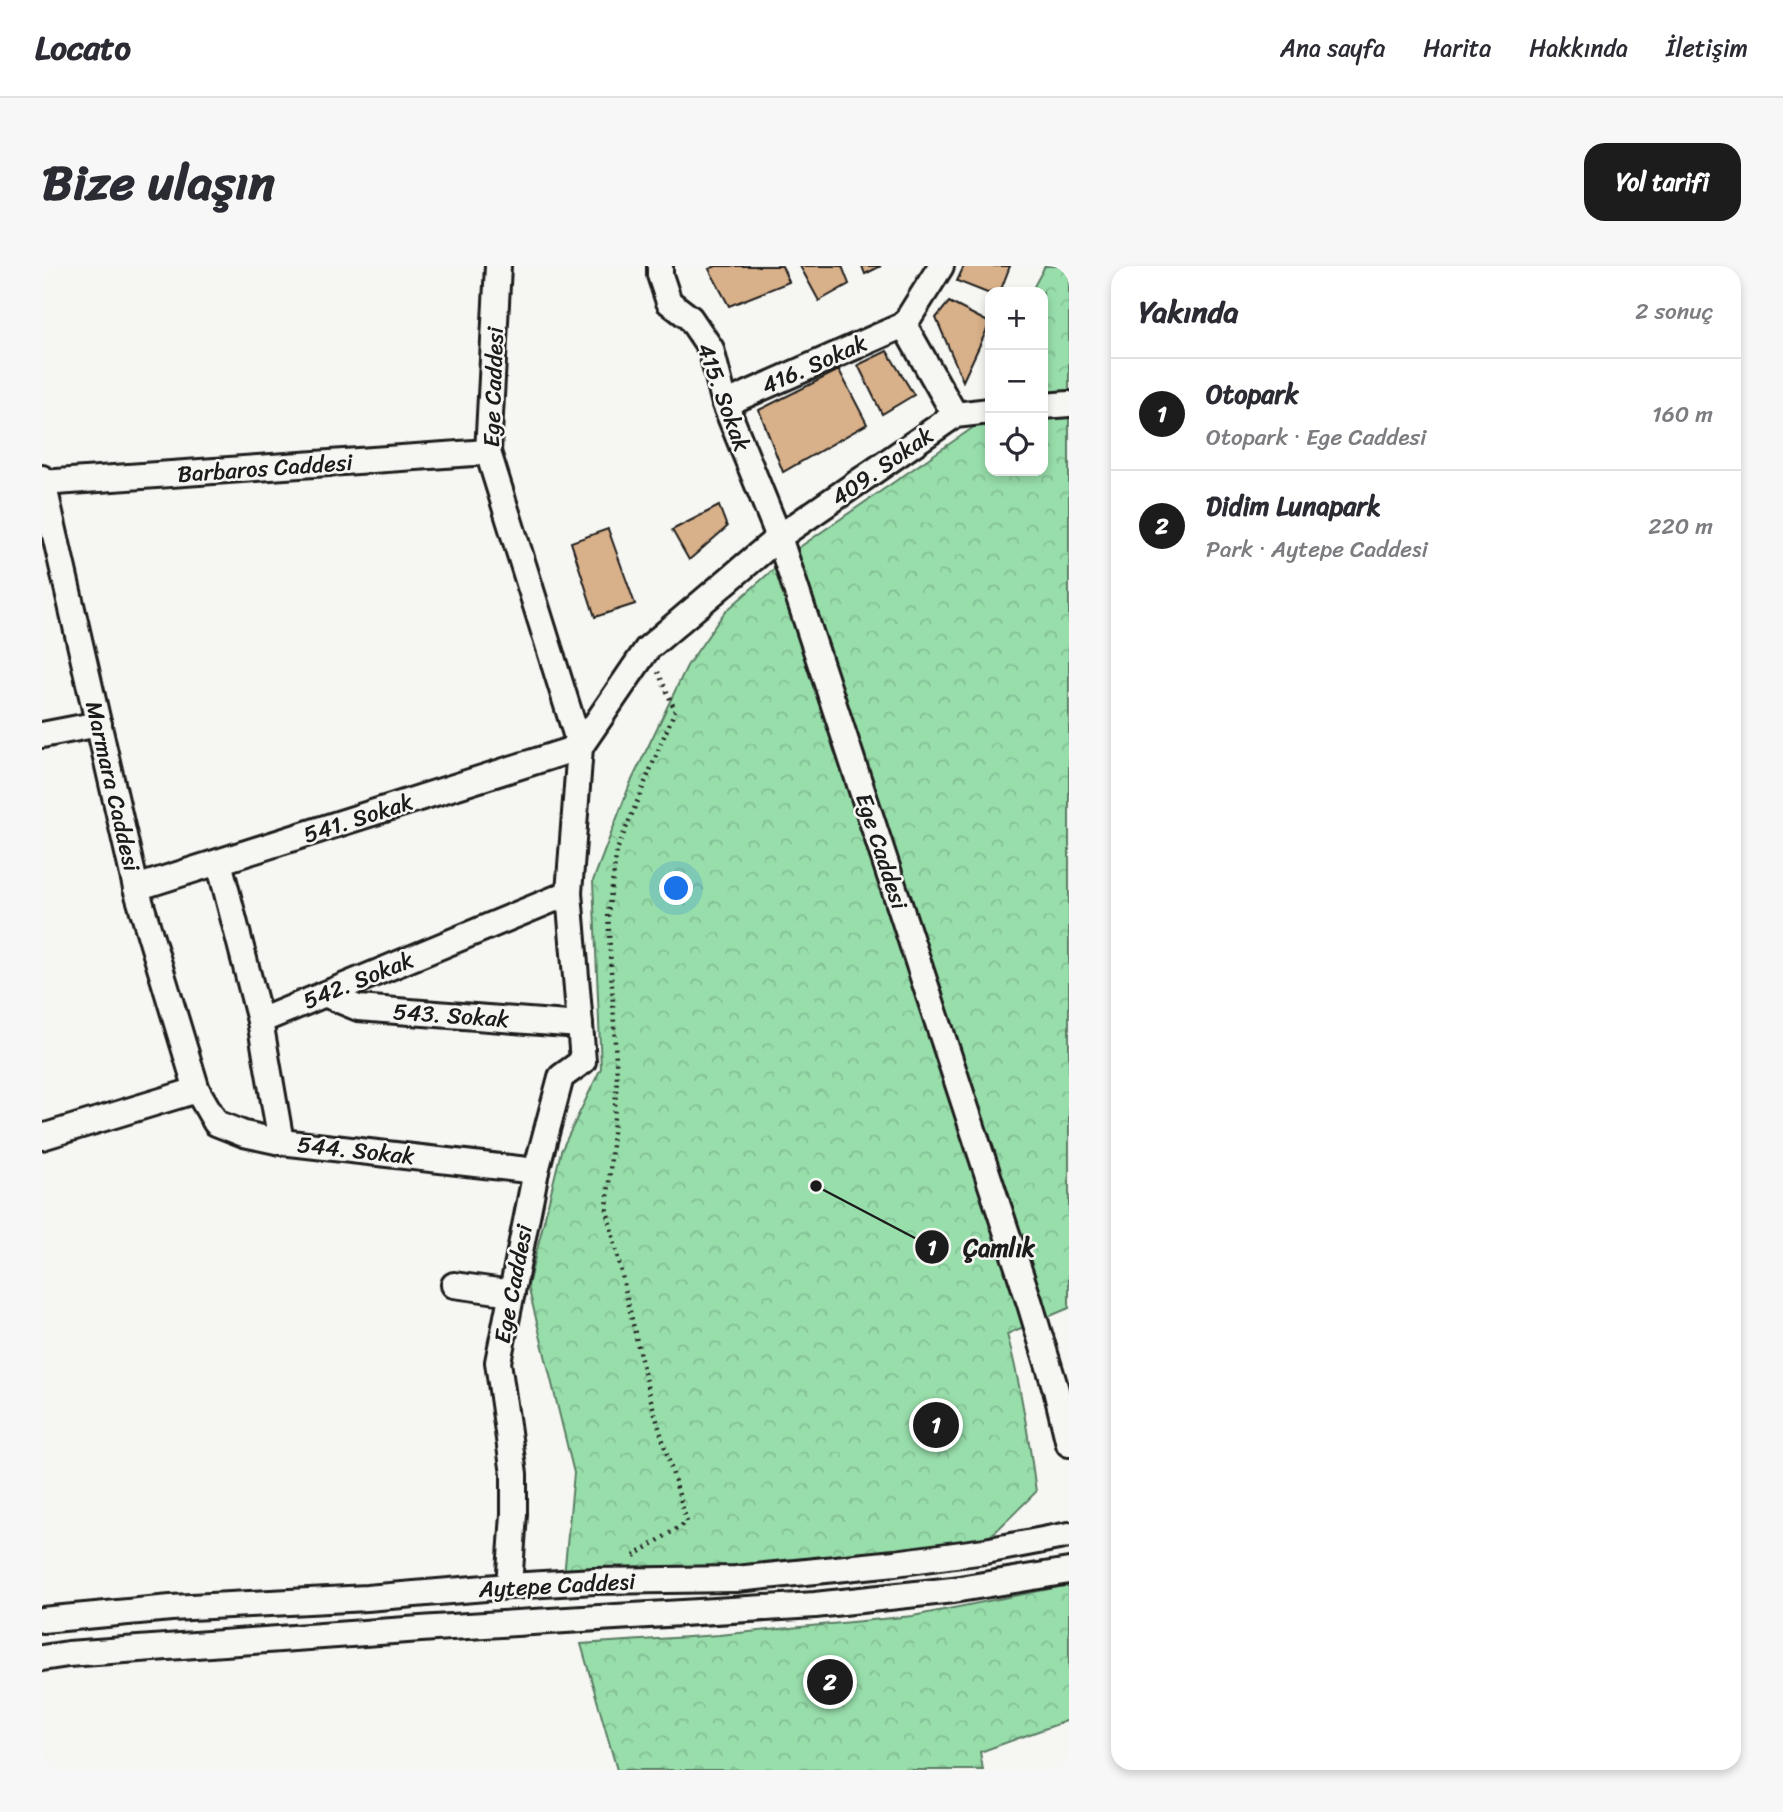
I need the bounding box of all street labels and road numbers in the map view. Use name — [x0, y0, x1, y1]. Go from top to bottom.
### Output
street label: 416. Sokak — [755, 323, 874, 406]
street label: Ege Caddesi — [471, 326, 516, 448]
street label: 415. Sokak — [685, 337, 762, 457]
street label: 409. Sokak — [822, 416, 942, 517]
street label: Barbaros Caddesi — [176, 442, 355, 495]
street label: Marmara Caddesi — [73, 697, 152, 876]
street label: 541. Sokak — [298, 781, 418, 855]
street label: Ege Caddesi — [843, 788, 920, 915]
street label: 542. Sokak — [296, 940, 420, 1021]
street label: 543. Sokak — [392, 991, 510, 1040]
street label: 544. Sokak — [295, 1124, 417, 1177]
street label: Ege Caddesi — [482, 1220, 545, 1347]
street label: Aytepe Caddesi — [477, 1561, 637, 1610]

